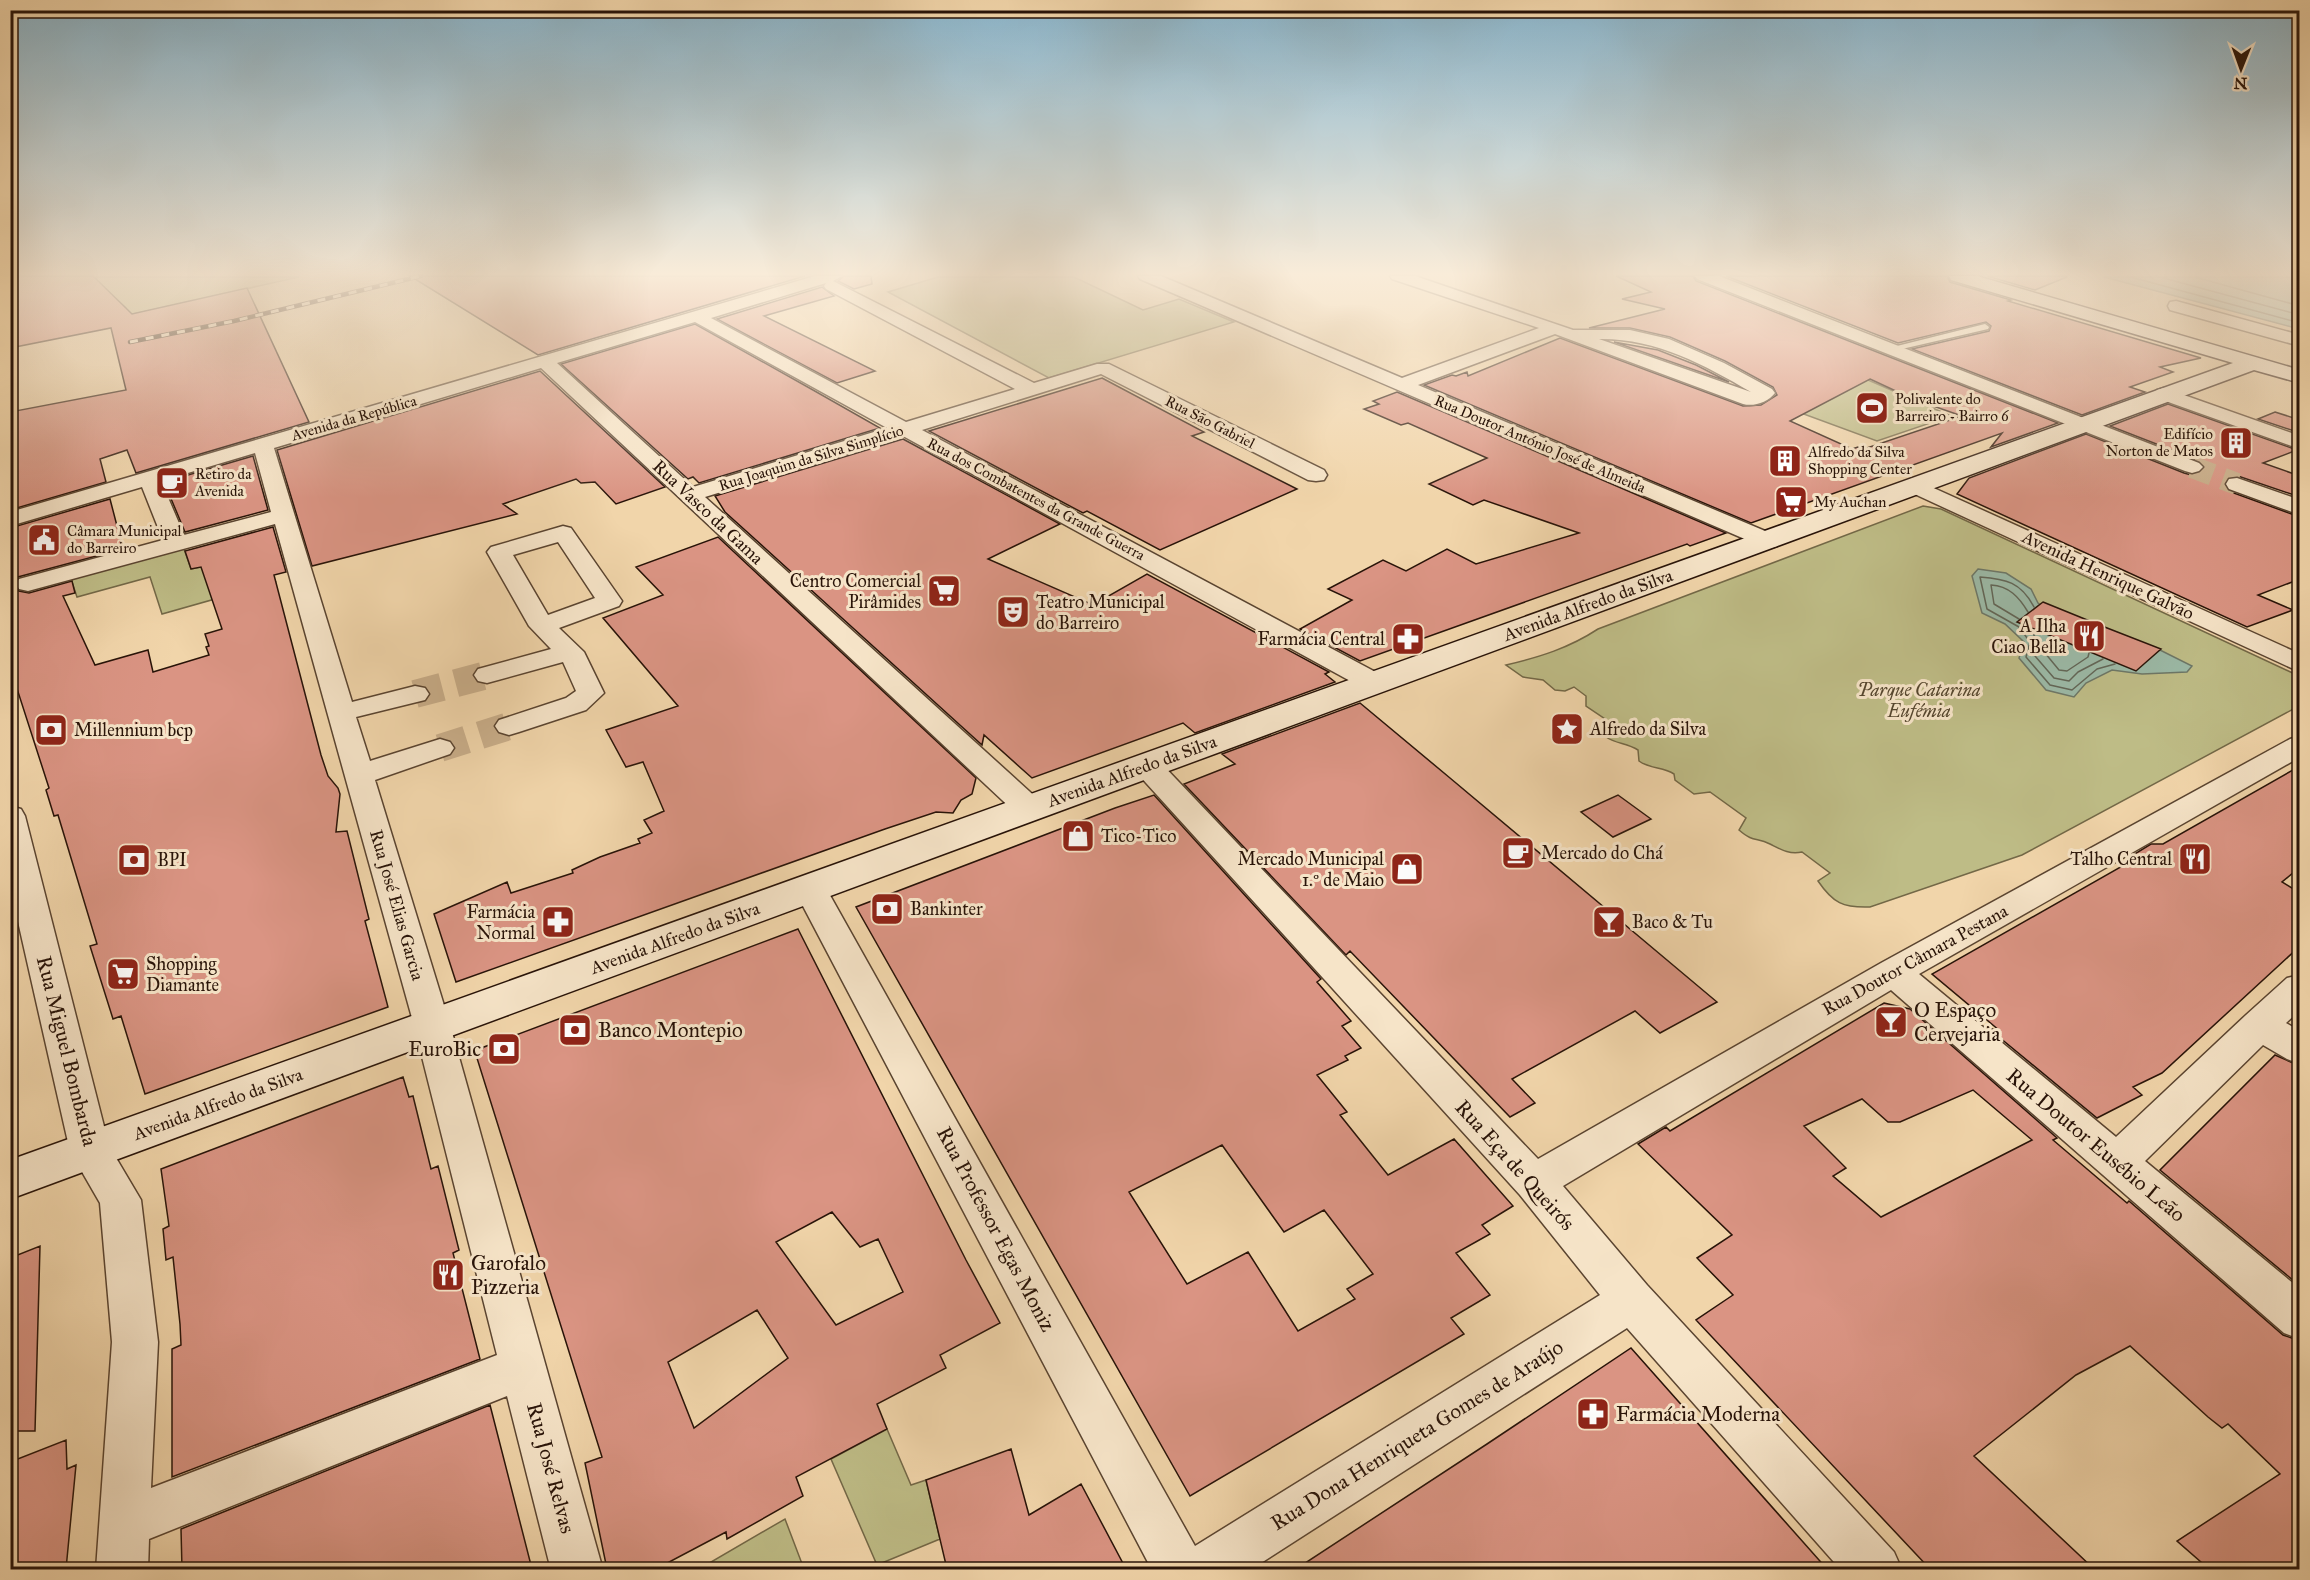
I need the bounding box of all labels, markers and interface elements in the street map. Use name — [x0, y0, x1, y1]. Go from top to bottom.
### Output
north arrow — [2211, 39, 2271, 99]
text: N — [2233, 74, 2248, 93]
sports icon: Polivalente do Barreiro - Bairro 6 — [1854, 390, 1890, 426]
place label: Polivalente do Barreiro - Bairro 6 — [1895, 390, 2010, 425]
street label: Avenida da República — [288, 391, 419, 445]
street label: Rua Doutor António José de Almeida — [1431, 391, 1649, 498]
street label: Rua São Gabriel — [1162, 392, 1259, 453]
street label: Rua Joaquim da Silva Simplício — [716, 421, 906, 496]
place label: Edifício Norton de Matos — [2106, 425, 2213, 460]
building icon: Edifício Norton de Matos — [2218, 425, 2254, 461]
street label: Rua dos Combatentes da Grande Guerra — [924, 434, 1148, 564]
building icon: Alfredo da Silva Shopping Center — [1767, 443, 1803, 479]
place label: Alfredo da Silva Shopping Center — [1807, 443, 1912, 478]
street label: Rua Vasco da Gama — [648, 455, 768, 569]
cafe icon: Retiro da Avenida — [154, 465, 190, 501]
place label: Retiro da Avenida — [194, 465, 252, 500]
supermarket icon: My Auchan — [1773, 484, 1809, 520]
place label: My Auchan — [1814, 493, 1886, 511]
public building icon: Câmara Municipal do Barreiro — [26, 522, 62, 558]
place label: Câmara Municipal do Barreiro — [67, 522, 182, 557]
street label: Avenida Henrique Galvão — [2017, 525, 2197, 625]
street label: Avenida Alfredo da Silva — [1499, 564, 1676, 646]
place label: Centro Comercial Pirâmides — [790, 570, 921, 613]
supermarket icon: Centro Comercial Pirâmides — [926, 573, 962, 609]
place label: Teatro Municipal do Barreiro — [1036, 591, 1165, 634]
theatre icon: Teatro Municipal do Barreiro — [995, 594, 1031, 630]
place label: A Ilha Ciao Bella — [1991, 615, 2066, 658]
restaurant icon: A Ilha Ciao Bella — [2071, 618, 2107, 654]
pharmacy icon: Farmácia Central — [1390, 621, 1426, 657]
place label: Farmácia Central — [1258, 628, 1385, 650]
park label: Parque Catarina Eufémia — [1858, 679, 1981, 722]
place icon: Alfredo da Silva — [1549, 711, 1585, 747]
bank icon: Millennium bcp — [33, 712, 69, 748]
place label: Alfredo da Silva — [1589, 718, 1706, 740]
place label: Millennium bcp — [74, 719, 193, 741]
street label: Avenida Alfredo da Silva — [1043, 730, 1220, 812]
shop icon: Tico-Tico — [1060, 818, 1096, 854]
place label: Tico-Tico — [1101, 825, 1176, 847]
street label: Rua José Elias Garcia — [364, 827, 429, 984]
cafe icon: Mercado do Chá — [1500, 835, 1536, 871]
restaurant icon: Talho Central — [2177, 841, 2213, 877]
bank icon: BPI — [116, 842, 152, 878]
place label: Mercado do Chá — [1541, 842, 1663, 864]
place label: Mercado Municipal 1.º de Maio — [1238, 848, 1384, 891]
place label: Talho Central — [2070, 848, 2172, 870]
place label: BPI — [157, 849, 187, 871]
shop icon: Mercado Municipal 1.º de Maio — [1389, 851, 1425, 887]
bank icon: Bankinter — [869, 891, 905, 927]
street label: Avenida Alfredo da Silva — [586, 897, 763, 979]
place label: Bankinter — [910, 898, 983, 920]
street label: Rua Doutor Câmara Pestana — [1818, 900, 2012, 1020]
place label: Farmácia Normal — [466, 901, 535, 944]
pharmacy icon: Farmácia Normal — [540, 904, 576, 940]
bar icon: Baco & Tu — [1591, 904, 1627, 940]
place label: Baco & Tu — [1632, 911, 1713, 933]
street label: Rua Miguel Bombarda — [31, 953, 103, 1149]
place label: Shopping Diamante — [146, 953, 219, 996]
supermarket icon: Shopping Diamante — [105, 956, 141, 992]
place label: O Espaço Cervejaria — [1914, 997, 2000, 1047]
bar icon: O Espaço Cervejaria — [1873, 1004, 1909, 1040]
bank icon: Banco Montepio — [557, 1012, 593, 1048]
place label: Banco Montepio — [598, 1017, 743, 1043]
bank icon: EuroBic — [486, 1031, 522, 1067]
place label: EuroBic — [408, 1036, 481, 1062]
street label: Rua Doutor Eusébio Leão — [2001, 1062, 2191, 1228]
street label: Avenida Alfredo da Silva — [129, 1063, 306, 1145]
street label: Rua Eça de Queirós — [1449, 1094, 1581, 1236]
street label: Rua Professor Egas Moniz — [931, 1122, 1061, 1336]
place label: Garofalo Pizzeria — [471, 1250, 546, 1300]
restaurant icon: Garofalo Pizzeria — [430, 1257, 466, 1293]
street label: Rua Dona Henriqueta Gomes de Araújo — [1266, 1334, 1568, 1536]
pharmacy icon: Farmácia Moderna — [1575, 1396, 1611, 1432]
street label: Rua José Relvas — [521, 1400, 581, 1536]
place label: Farmácia Moderna — [1616, 1401, 1780, 1427]

